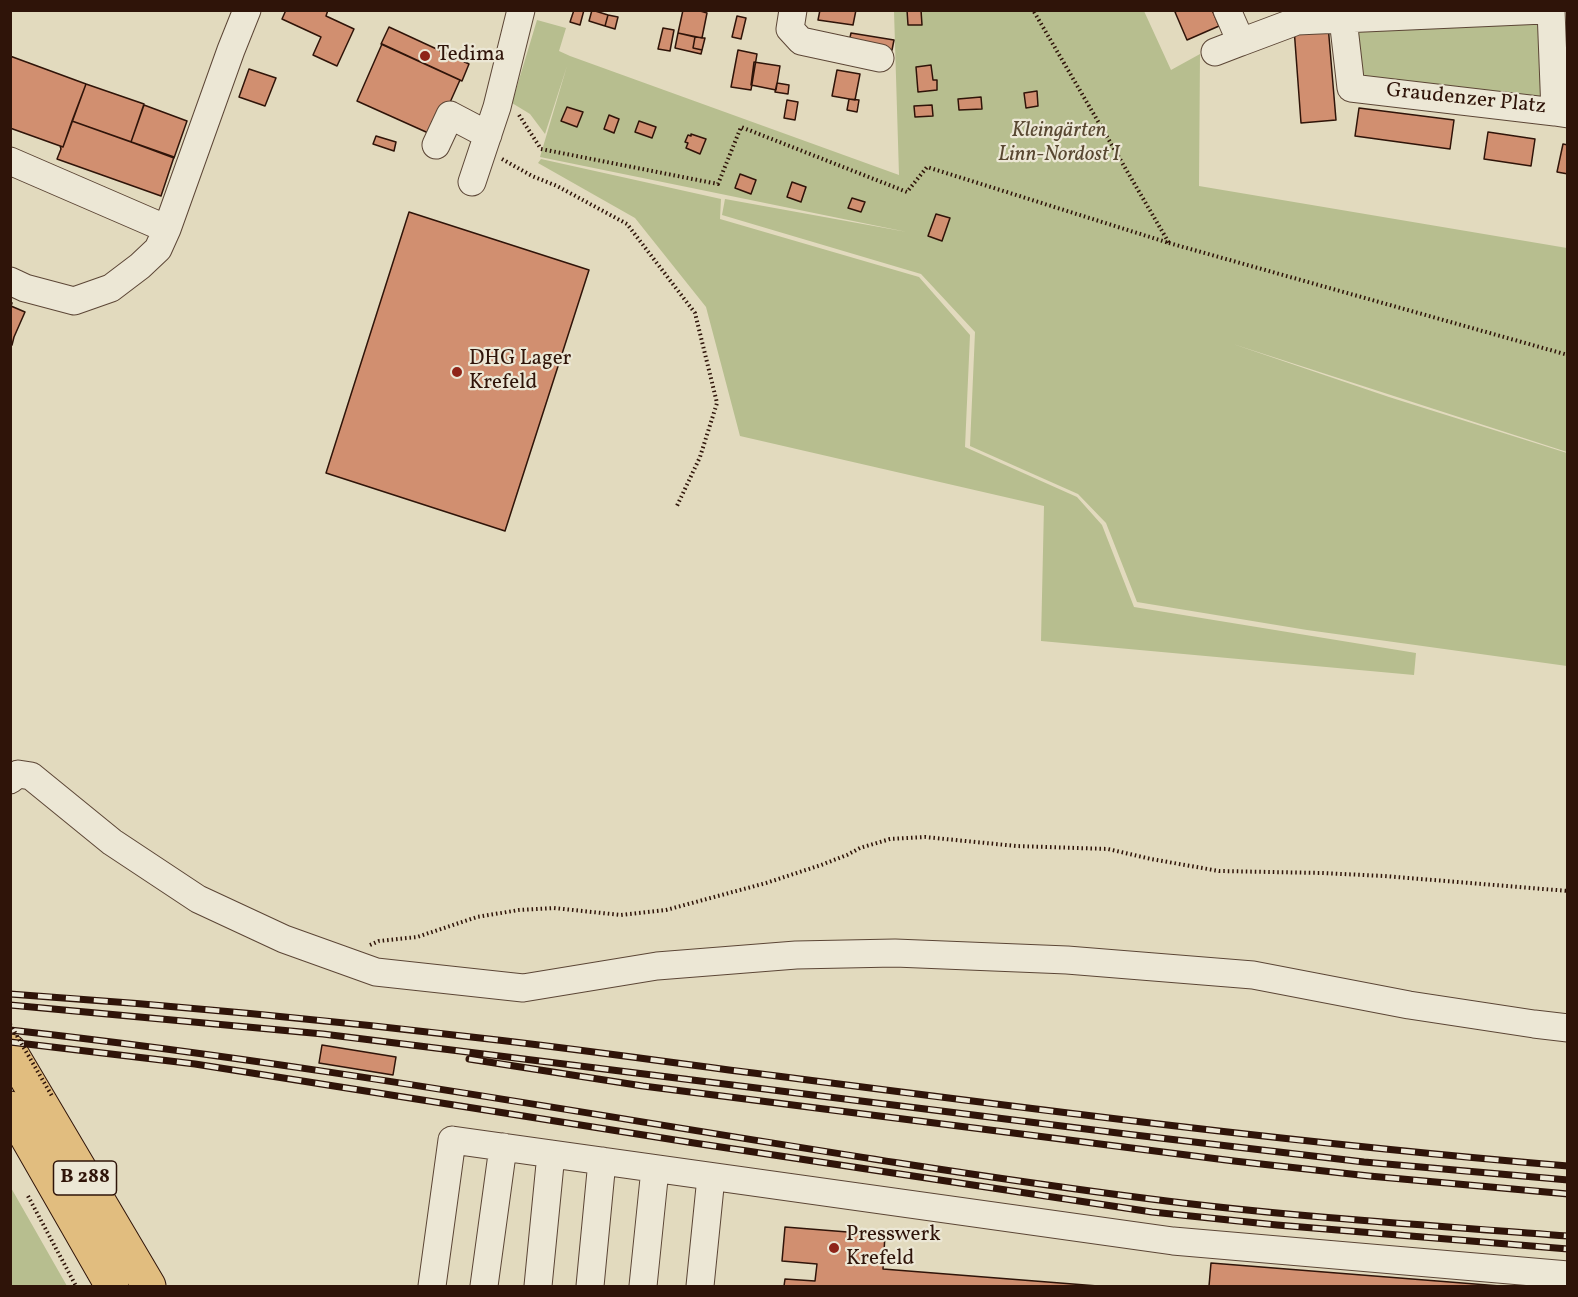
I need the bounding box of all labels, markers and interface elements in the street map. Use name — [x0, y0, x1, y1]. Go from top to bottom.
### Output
place label: Tedima — [437, 43, 505, 69]
marker: Tedima — [418, 49, 432, 63]
street label: Graudenzer Platz — [1385, 79, 1547, 121]
park label: Kleingärten Linn-Nordost I — [998, 119, 1120, 169]
place label: DHG Lager Krefeld — [469, 347, 571, 397]
marker: DHG Lager Krefeld — [450, 365, 464, 379]
road number: B 288 — [54, 1161, 116, 1195]
place label: Presswerk Krefeld — [846, 1223, 941, 1273]
marker: Presswerk Krefeld — [827, 1241, 841, 1255]

